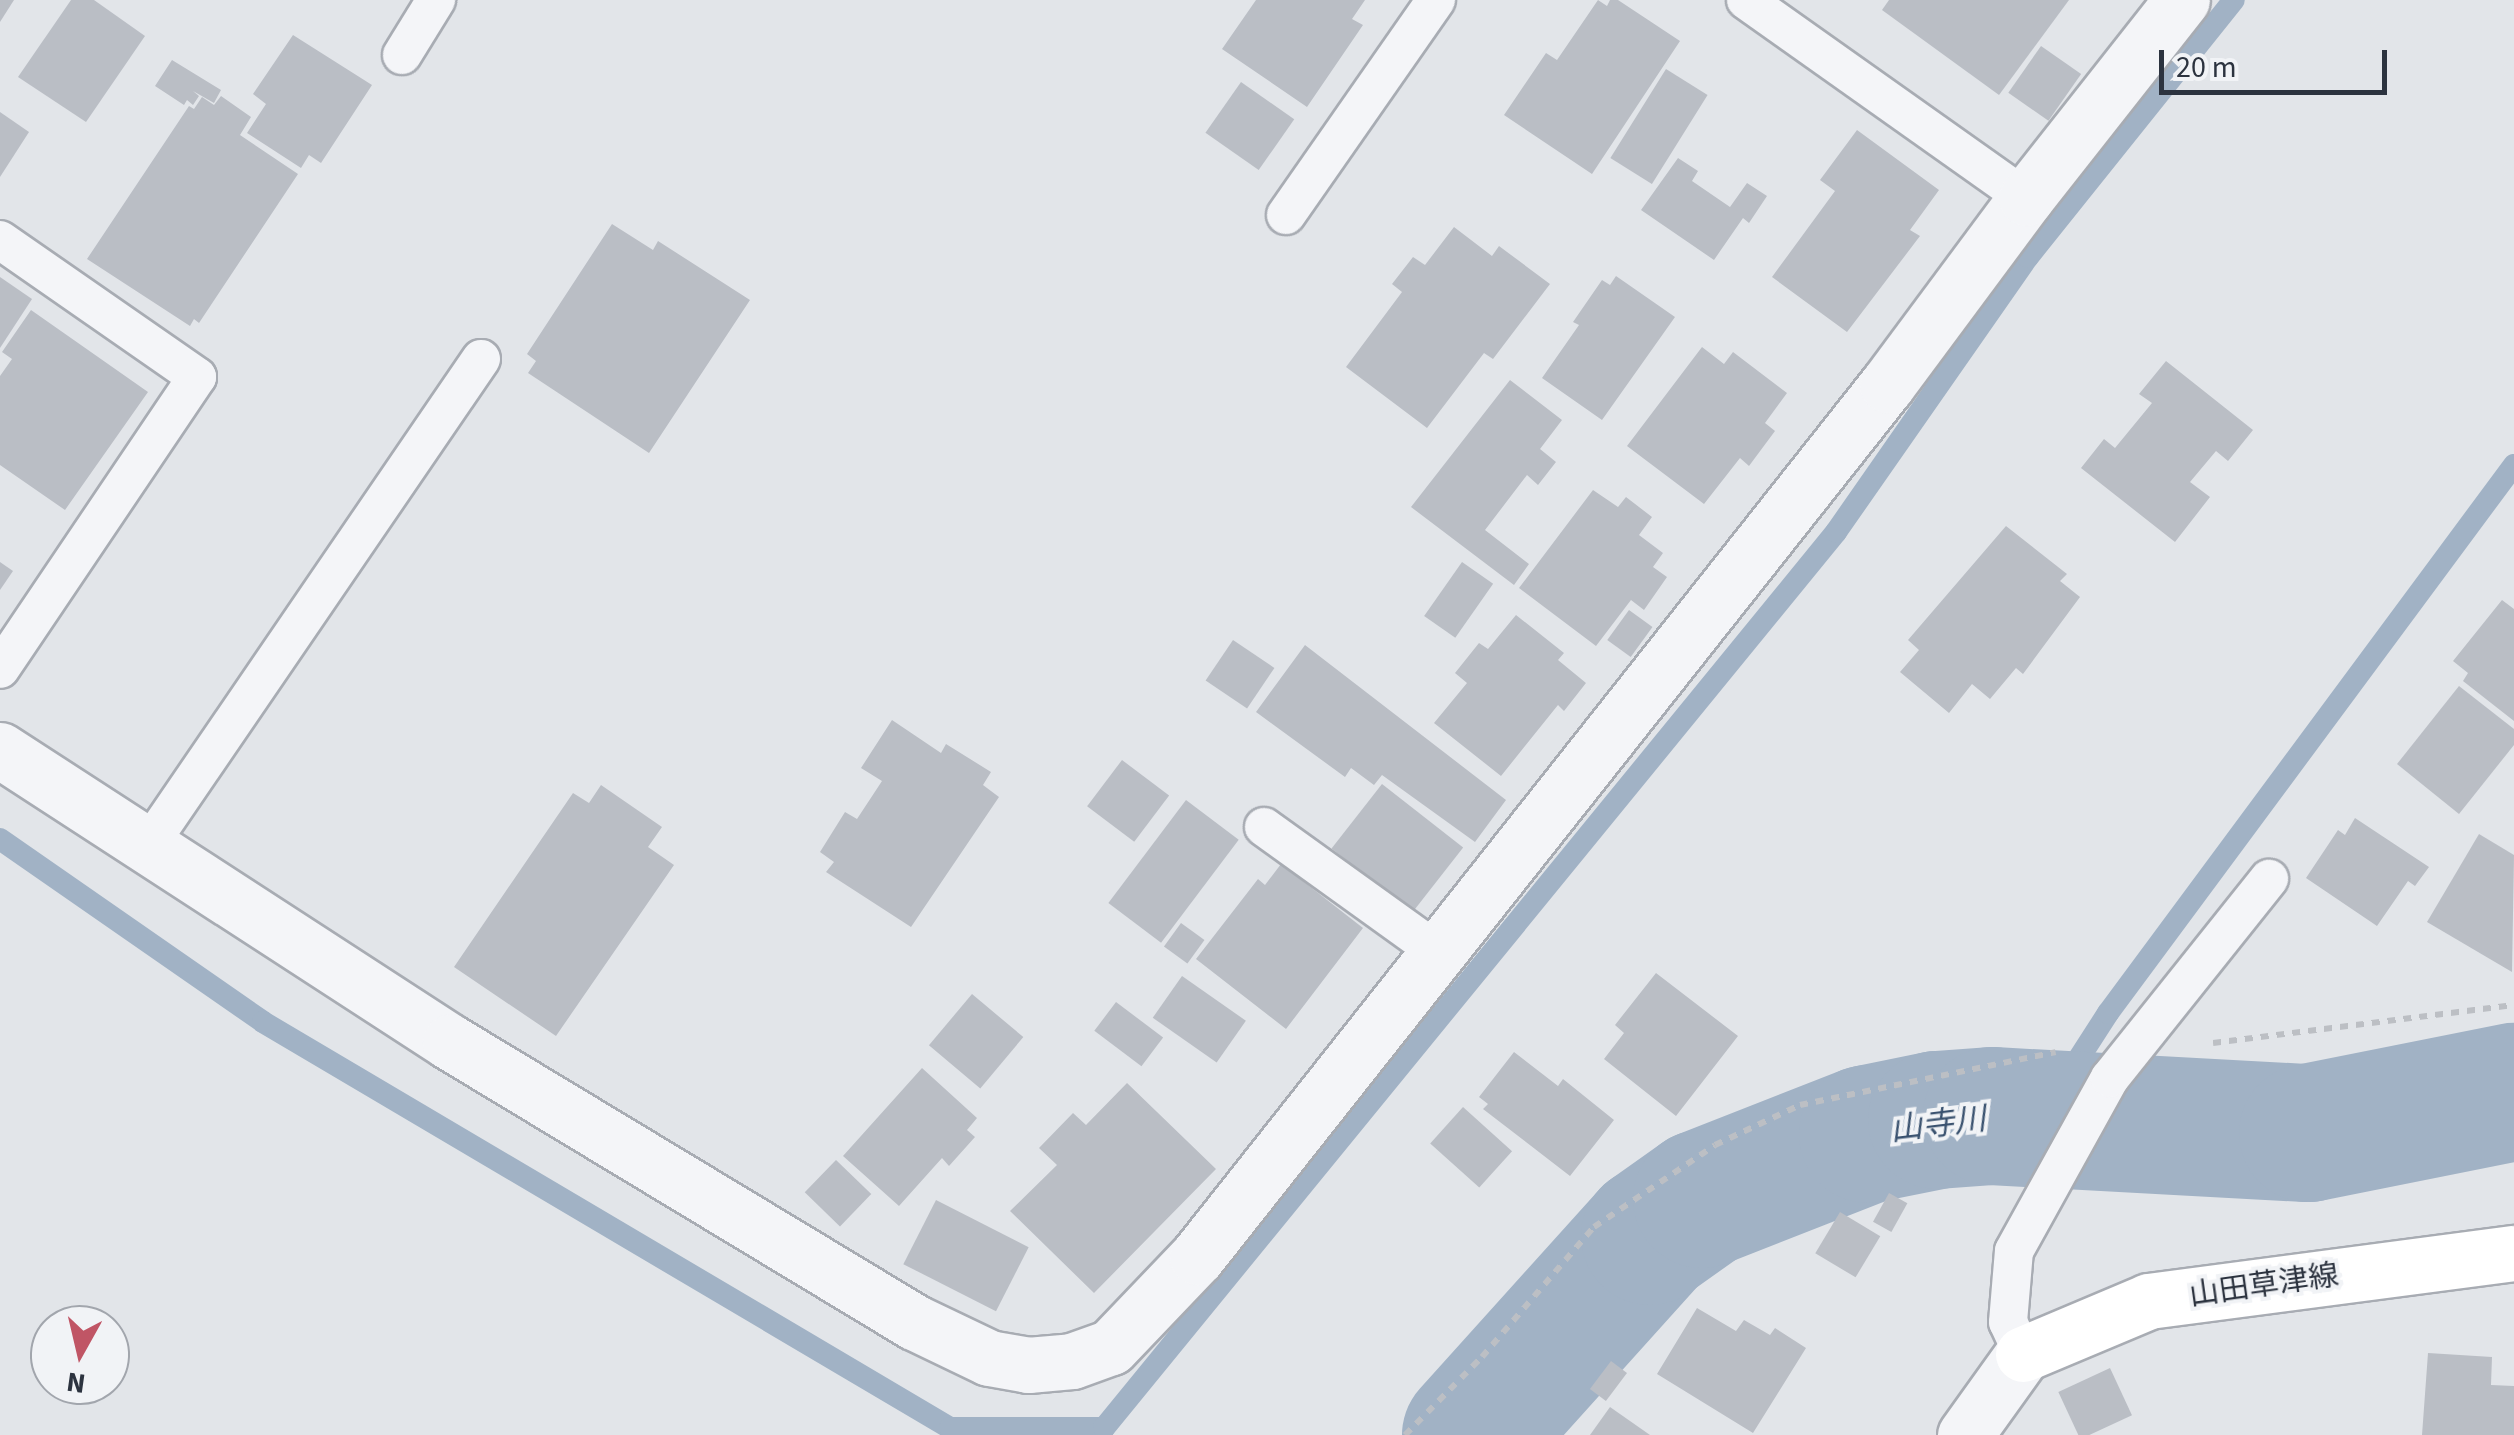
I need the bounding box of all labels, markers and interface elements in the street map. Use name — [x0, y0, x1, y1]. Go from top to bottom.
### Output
scale bar — [2164, 30, 2392, 92]
text: 20 m — [2176, 46, 2237, 89]
water label: 山寺川 — [1888, 1100, 1988, 1150]
street label: 山田草津線 — [2187, 1258, 2341, 1314]
north arrow — [30, 1305, 130, 1405]
text: N — [64, 1362, 88, 1404]

